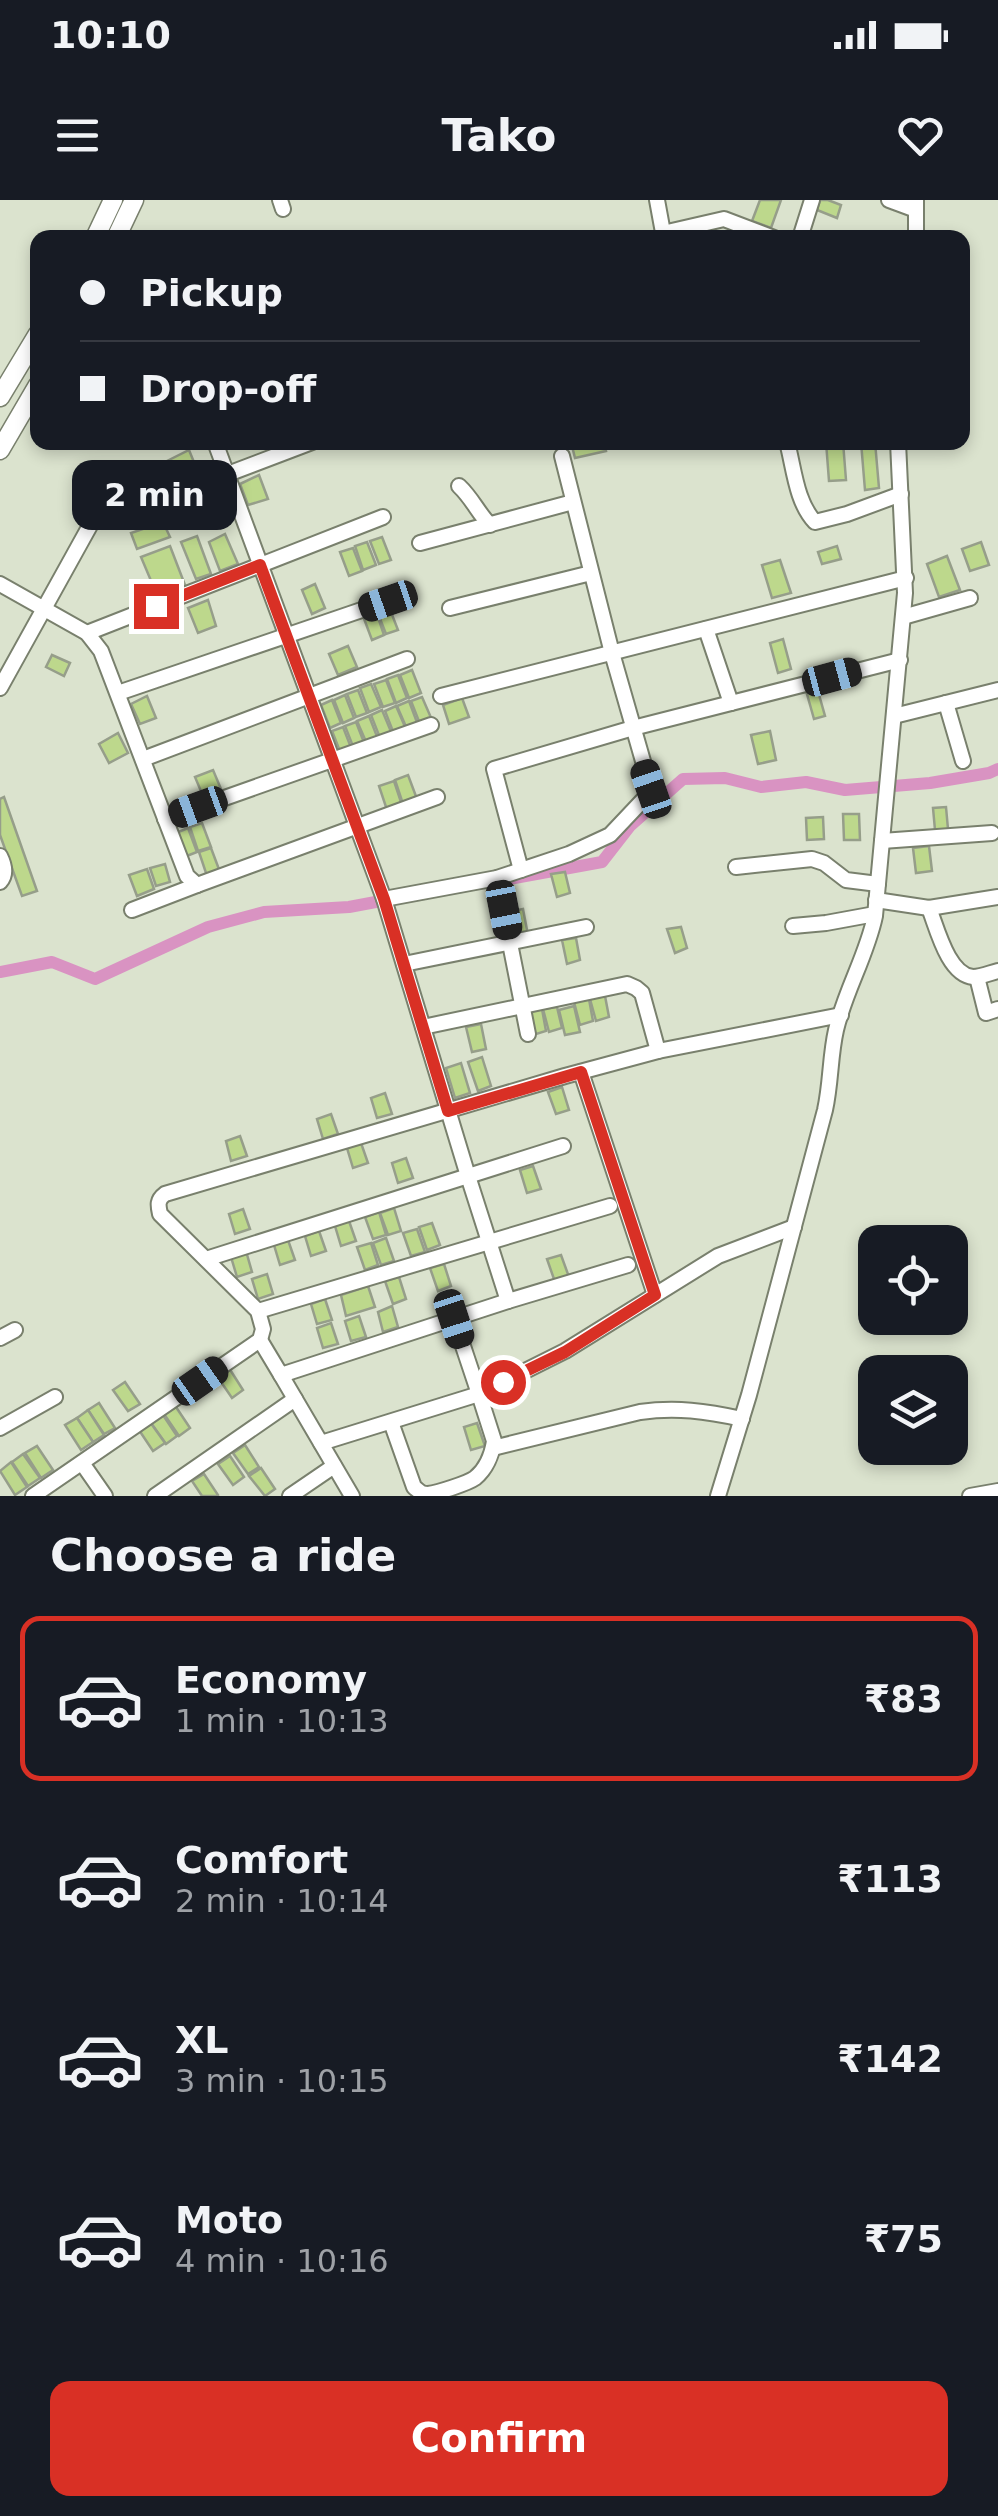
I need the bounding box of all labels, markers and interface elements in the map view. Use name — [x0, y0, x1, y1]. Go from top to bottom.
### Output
text: 10:10 — [50, 13, 171, 57]
icon: menu — [50, 108, 105, 163]
icon: heart — [893, 108, 948, 163]
text: Tako — [442, 109, 556, 162]
text: Pickup — [140, 271, 283, 315]
text: Drop-off — [140, 367, 316, 411]
callout: 2 min — [74, 461, 238, 531]
text: 2 min — [104, 476, 205, 514]
car — [355, 577, 421, 625]
route end — [134, 584, 179, 629]
car — [799, 655, 865, 699]
car — [627, 756, 675, 822]
car — [165, 783, 231, 831]
car — [484, 878, 524, 942]
map controls — [858, 1225, 968, 1465]
button: locate — [858, 1225, 968, 1335]
car — [430, 1286, 478, 1352]
car — [167, 1352, 233, 1410]
button: layers — [858, 1355, 968, 1465]
route start — [481, 1360, 526, 1405]
text: Choose a ride — [50, 1529, 396, 1582]
icon: car — [55, 1654, 145, 1744]
text: Economy — [175, 1658, 367, 1702]
text: ₹83 — [864, 1677, 943, 1721]
text: 1 min · 10:13 — [175, 1702, 389, 1740]
icon: car — [55, 1834, 145, 1924]
text: Comfort — [175, 1838, 348, 1882]
text: ₹113 — [837, 1857, 943, 1901]
text: 2 min · 10:14 — [175, 1882, 389, 1920]
icon: car — [55, 2014, 145, 2104]
text: XL — [175, 2018, 229, 2062]
text: ₹142 — [837, 2037, 943, 2081]
text: 3 min · 10:15 — [175, 2062, 389, 2100]
icon: car — [55, 2194, 145, 2284]
text: Moto — [175, 2198, 283, 2242]
text: ₹75 — [864, 2217, 943, 2261]
text: 4 min · 10:16 — [175, 2242, 389, 2280]
button: Confirm — [50, 2381, 948, 2496]

